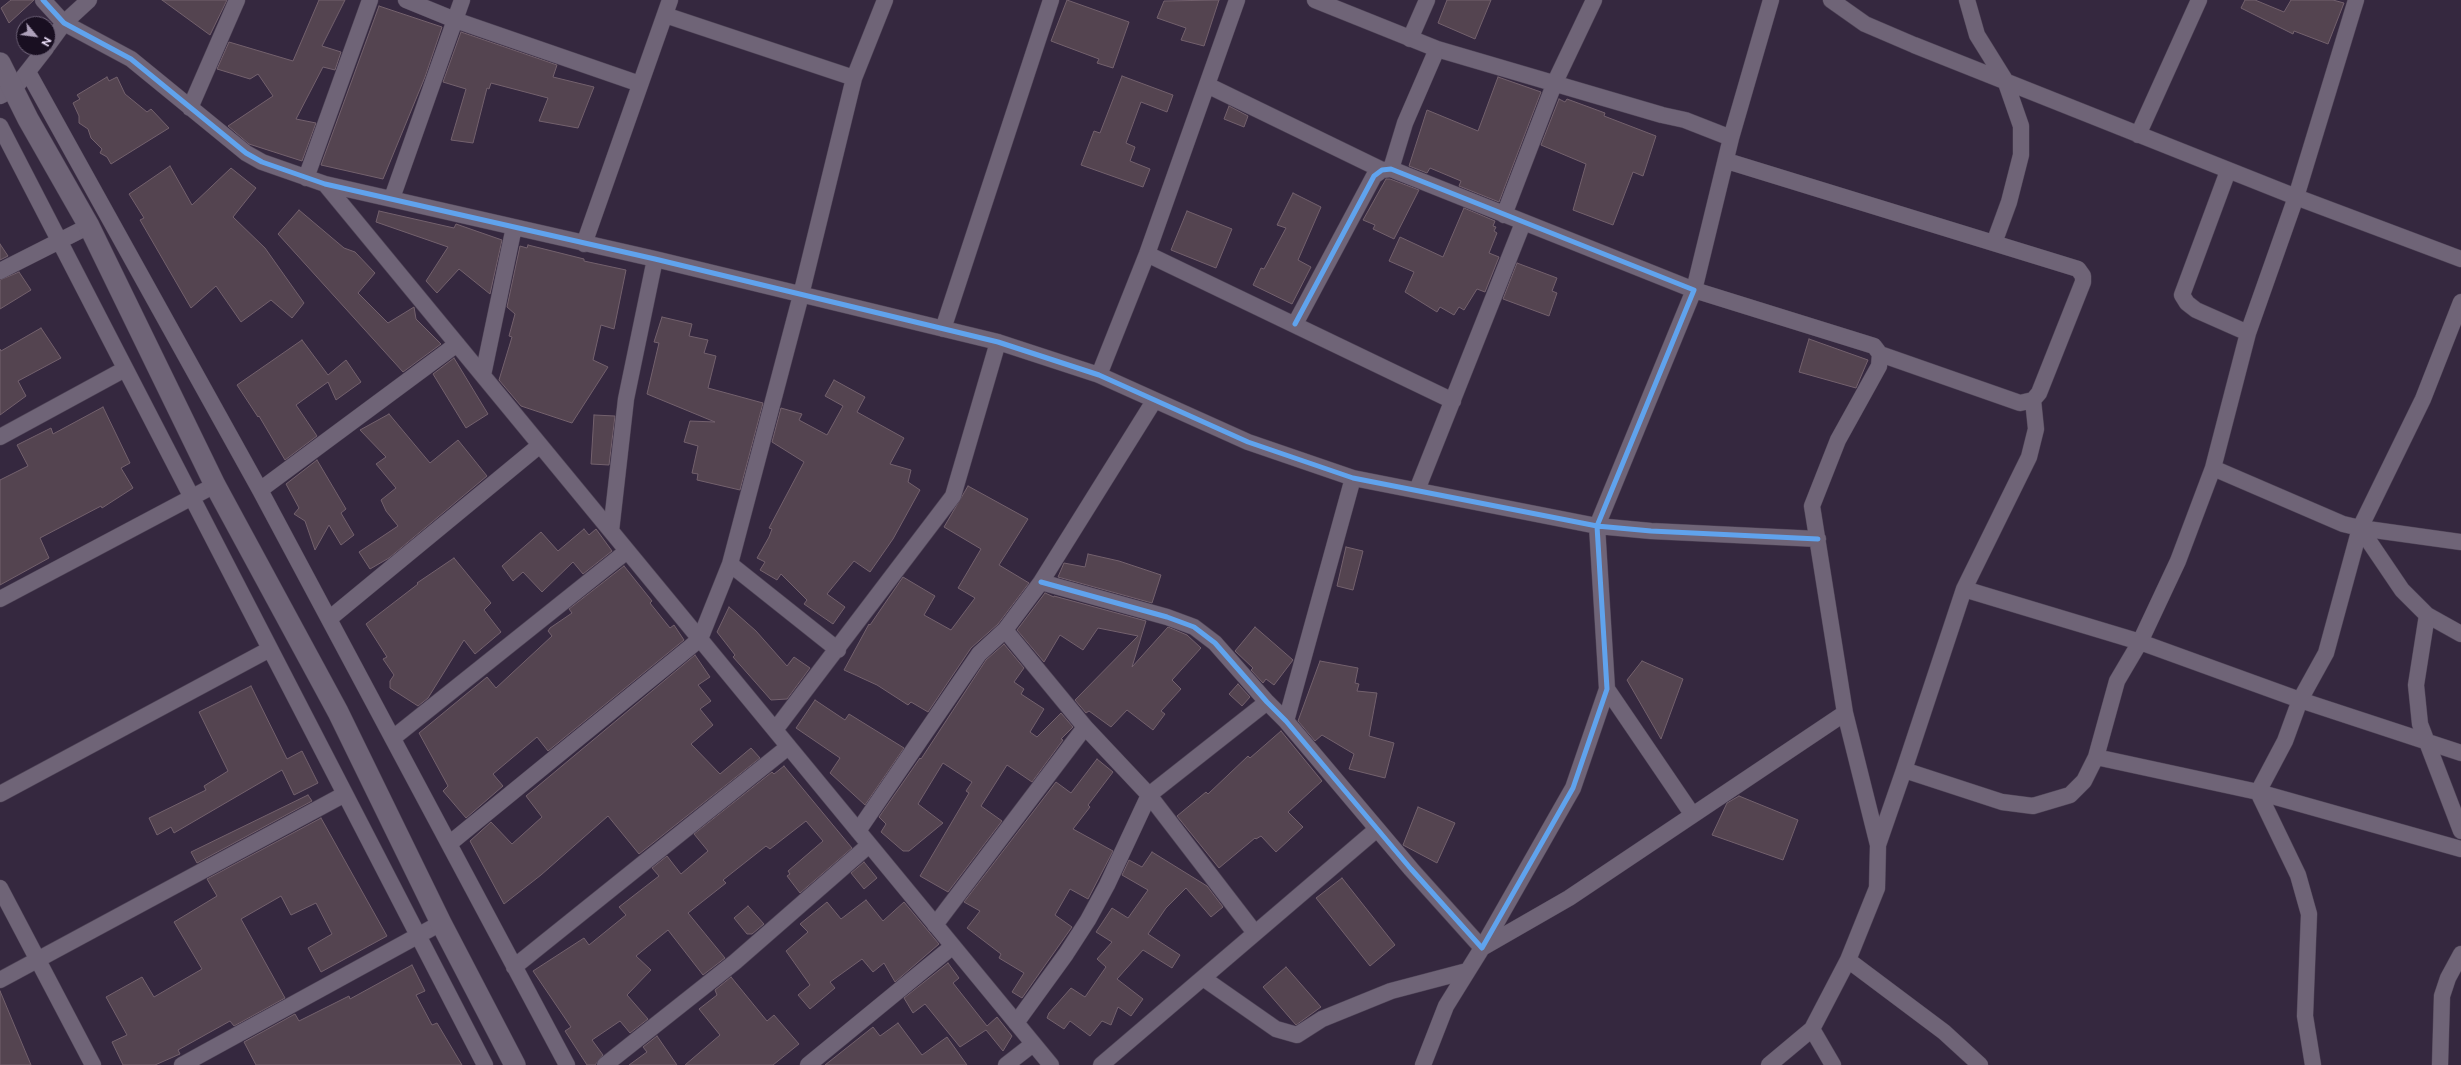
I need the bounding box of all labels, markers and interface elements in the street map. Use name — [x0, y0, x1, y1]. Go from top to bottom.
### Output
north arrow — [16, 16, 56, 56]
text: N — [38, 35, 54, 48]

